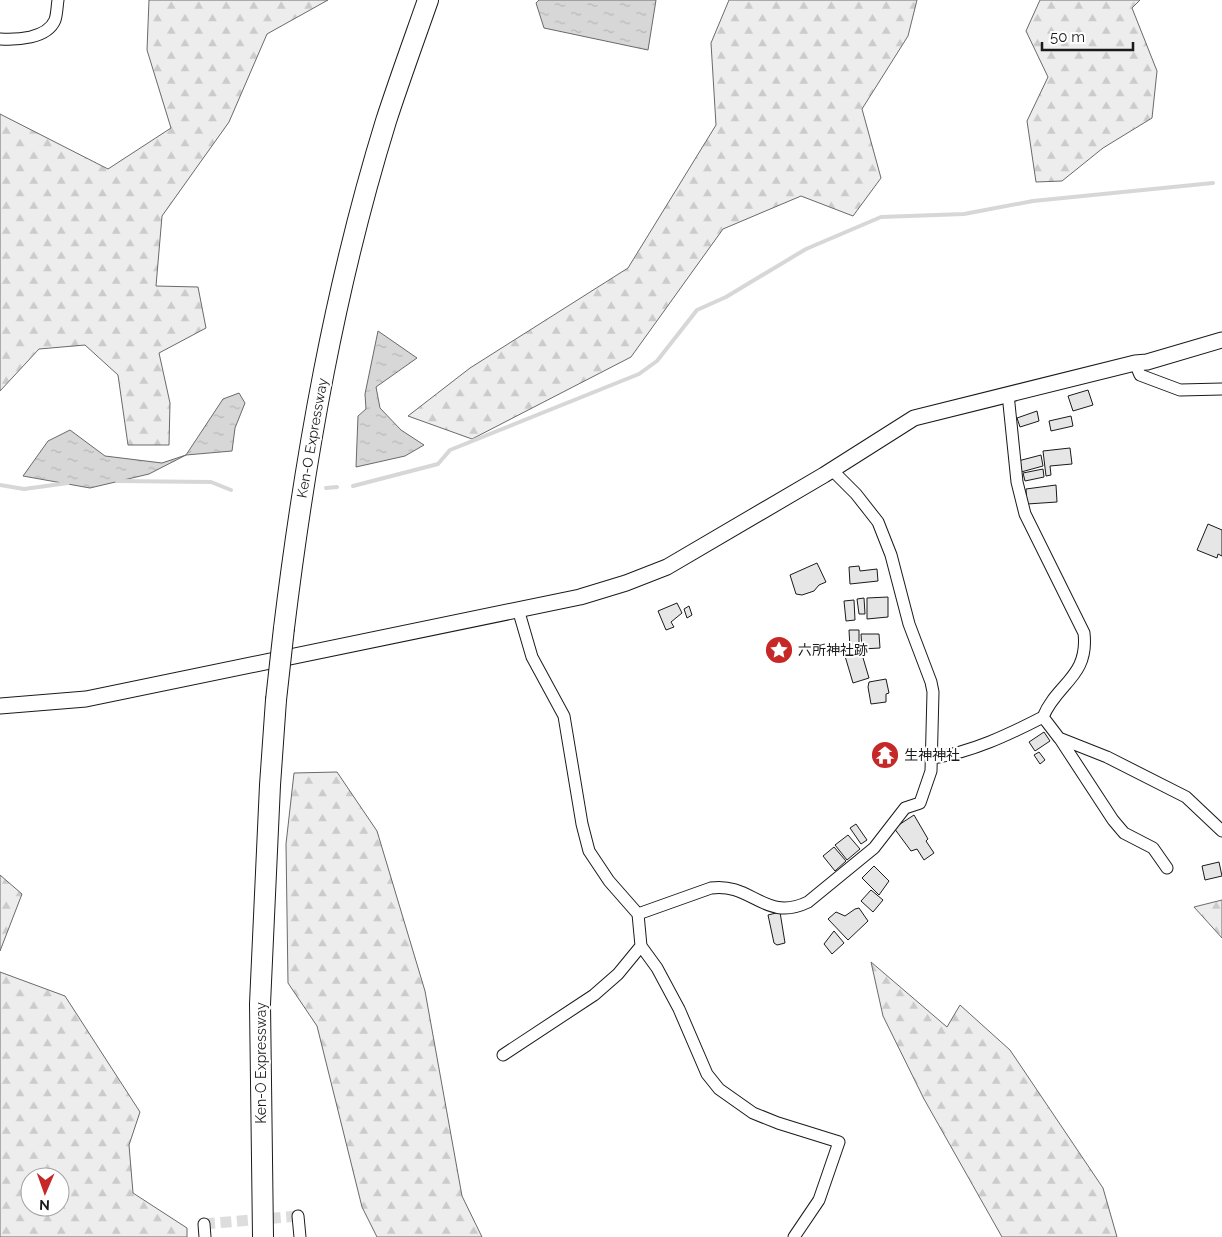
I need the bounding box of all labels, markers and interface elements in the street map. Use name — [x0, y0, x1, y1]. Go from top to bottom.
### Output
scale bar — [1042, 20, 1133, 52]
text: 50 m — [1050, 28, 1085, 46]
street label: Ken-O Expressway — [294, 376, 331, 499]
place icon: 六所神社跡 — [764, 635, 794, 665]
place label: 六所神社跡 — [798, 642, 868, 658]
temple icon: 生神神社 — [870, 740, 900, 770]
place label: 生神神社 — [904, 747, 960, 763]
street label: Ken-O Expressway — [253, 1002, 269, 1124]
north arrow — [20, 1167, 70, 1217]
text: N — [39, 1197, 50, 1213]

